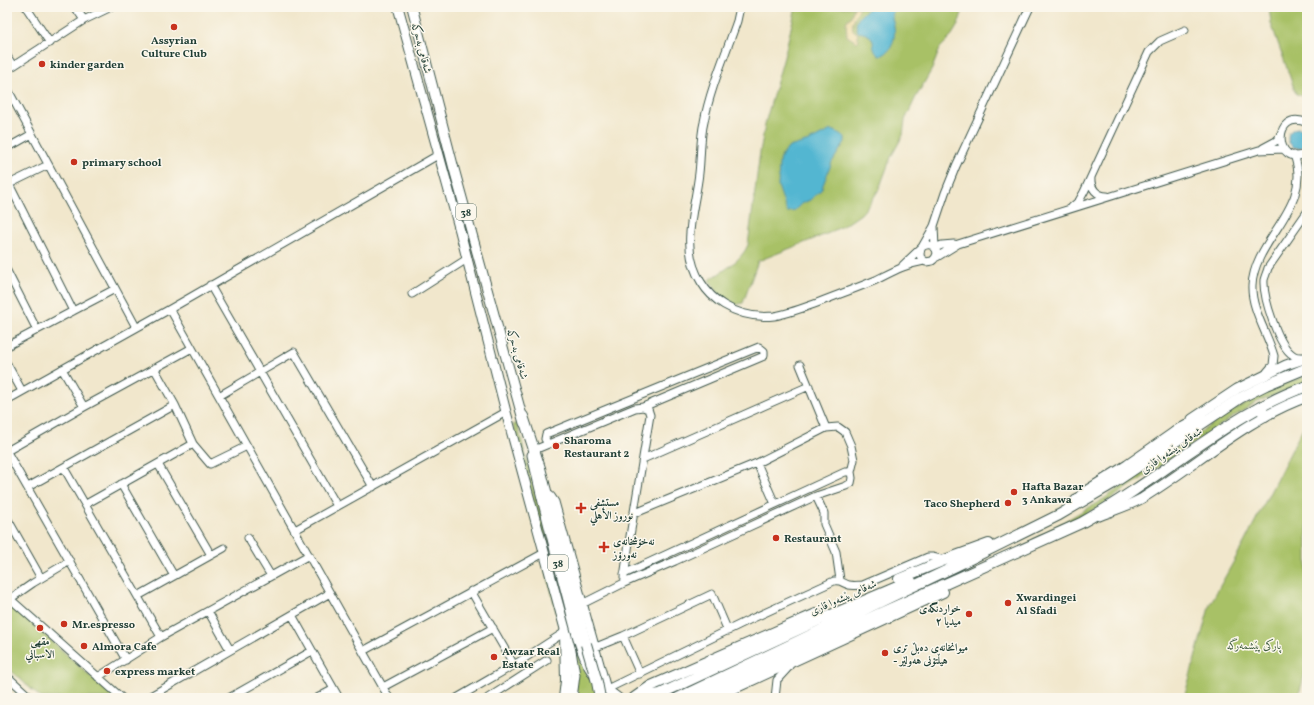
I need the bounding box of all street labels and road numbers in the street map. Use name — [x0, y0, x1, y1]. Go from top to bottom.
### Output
street label: شەقامی بەحرکە — [407, 21, 435, 75]
road number: 38 — [456, 204, 476, 220]
street label: شەقامی بەحرکە — [502, 327, 532, 381]
street label: شەقامی پێشەوا قازی — [1138, 424, 1206, 478]
road number: 38 — [548, 555, 568, 571]
street label: شەقامی پێشەوا قازی — [808, 577, 880, 620]

